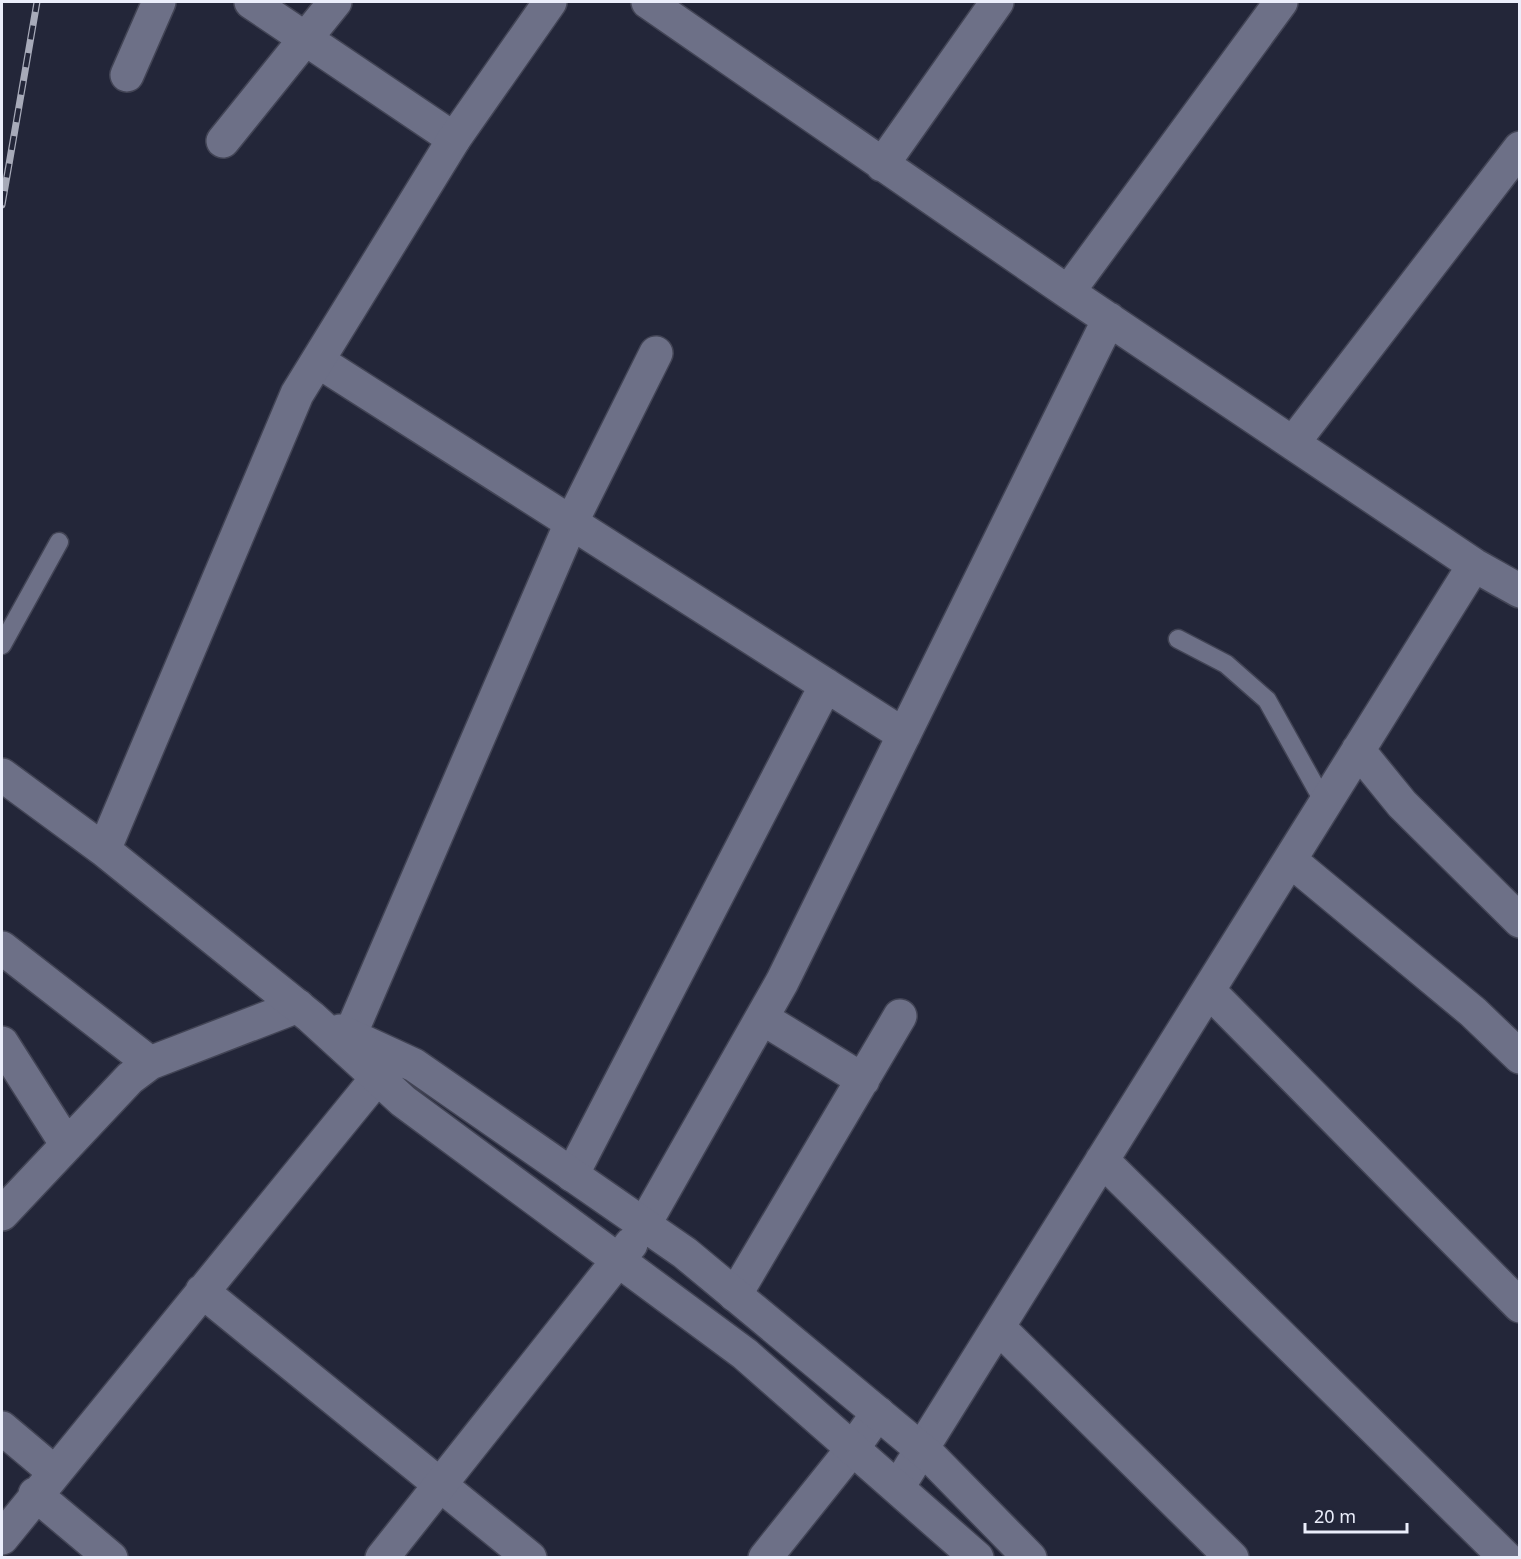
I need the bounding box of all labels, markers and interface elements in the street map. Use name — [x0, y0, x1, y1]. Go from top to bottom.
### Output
scale bar — [1305, 1496, 1407, 1534]
text: 20 m — [1314, 1504, 1356, 1528]

